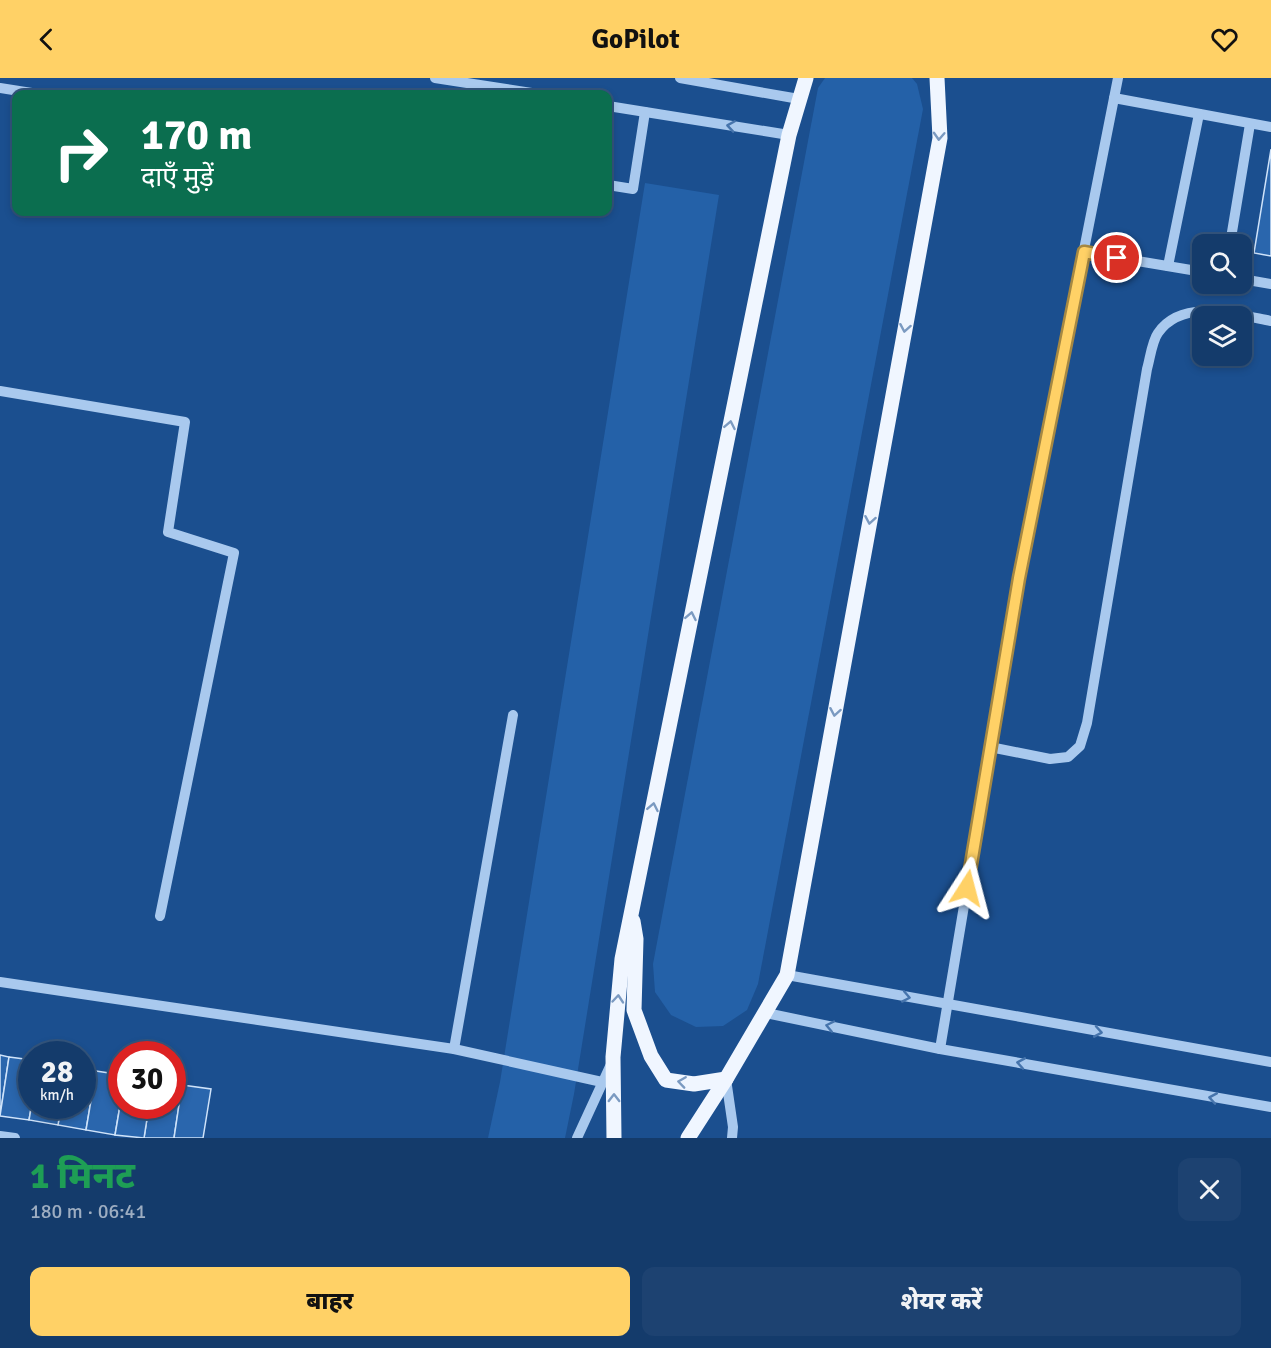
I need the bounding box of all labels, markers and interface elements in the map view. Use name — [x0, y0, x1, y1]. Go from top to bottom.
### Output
icon: back — [30, 23, 63, 56]
text: GoPilot — [591, 23, 680, 56]
icon: heart — [1208, 23, 1241, 56]
text: 170 m — [141, 110, 252, 161]
icon: right — [42, 114, 120, 192]
one-way arrow — [726, 120, 736, 132]
one-way arrow — [932, 132, 945, 141]
text: दाएँ मुड़ें — [141, 161, 214, 194]
pin — [1091, 232, 1142, 283]
map controls — [1192, 234, 1252, 366]
button: search — [1192, 234, 1252, 294]
icon: arrive — [1100, 241, 1133, 274]
button: layers — [1192, 306, 1252, 366]
one-way arrow — [899, 323, 912, 333]
one-way arrow — [723, 420, 736, 430]
one-way arrow — [864, 515, 877, 525]
one-way arrow — [684, 611, 697, 621]
one-way arrow — [829, 707, 842, 717]
one-way arrow — [646, 803, 659, 813]
position arrow — [935, 856, 999, 920]
one-way arrow — [901, 990, 911, 1003]
one-way arrow — [612, 995, 625, 1004]
one-way arrow — [825, 1020, 835, 1033]
one-way arrow — [1093, 1025, 1103, 1038]
speed limit sign: 30 — [108, 1041, 186, 1119]
text: 28 — [41, 1054, 73, 1091]
one-way arrow — [1017, 1057, 1027, 1070]
one-way arrow — [677, 1077, 687, 1089]
text: km/h — [40, 1086, 74, 1104]
one-way arrow — [1209, 1092, 1219, 1105]
one-way arrow — [607, 1093, 620, 1102]
text: 1 मिनट — [30, 1154, 135, 1199]
button: close — [1178, 1158, 1241, 1221]
text: 180 m · 06:41 — [30, 1199, 146, 1224]
button: बाहर — [30, 1267, 630, 1336]
button: शेयर करें — [642, 1267, 1241, 1336]

